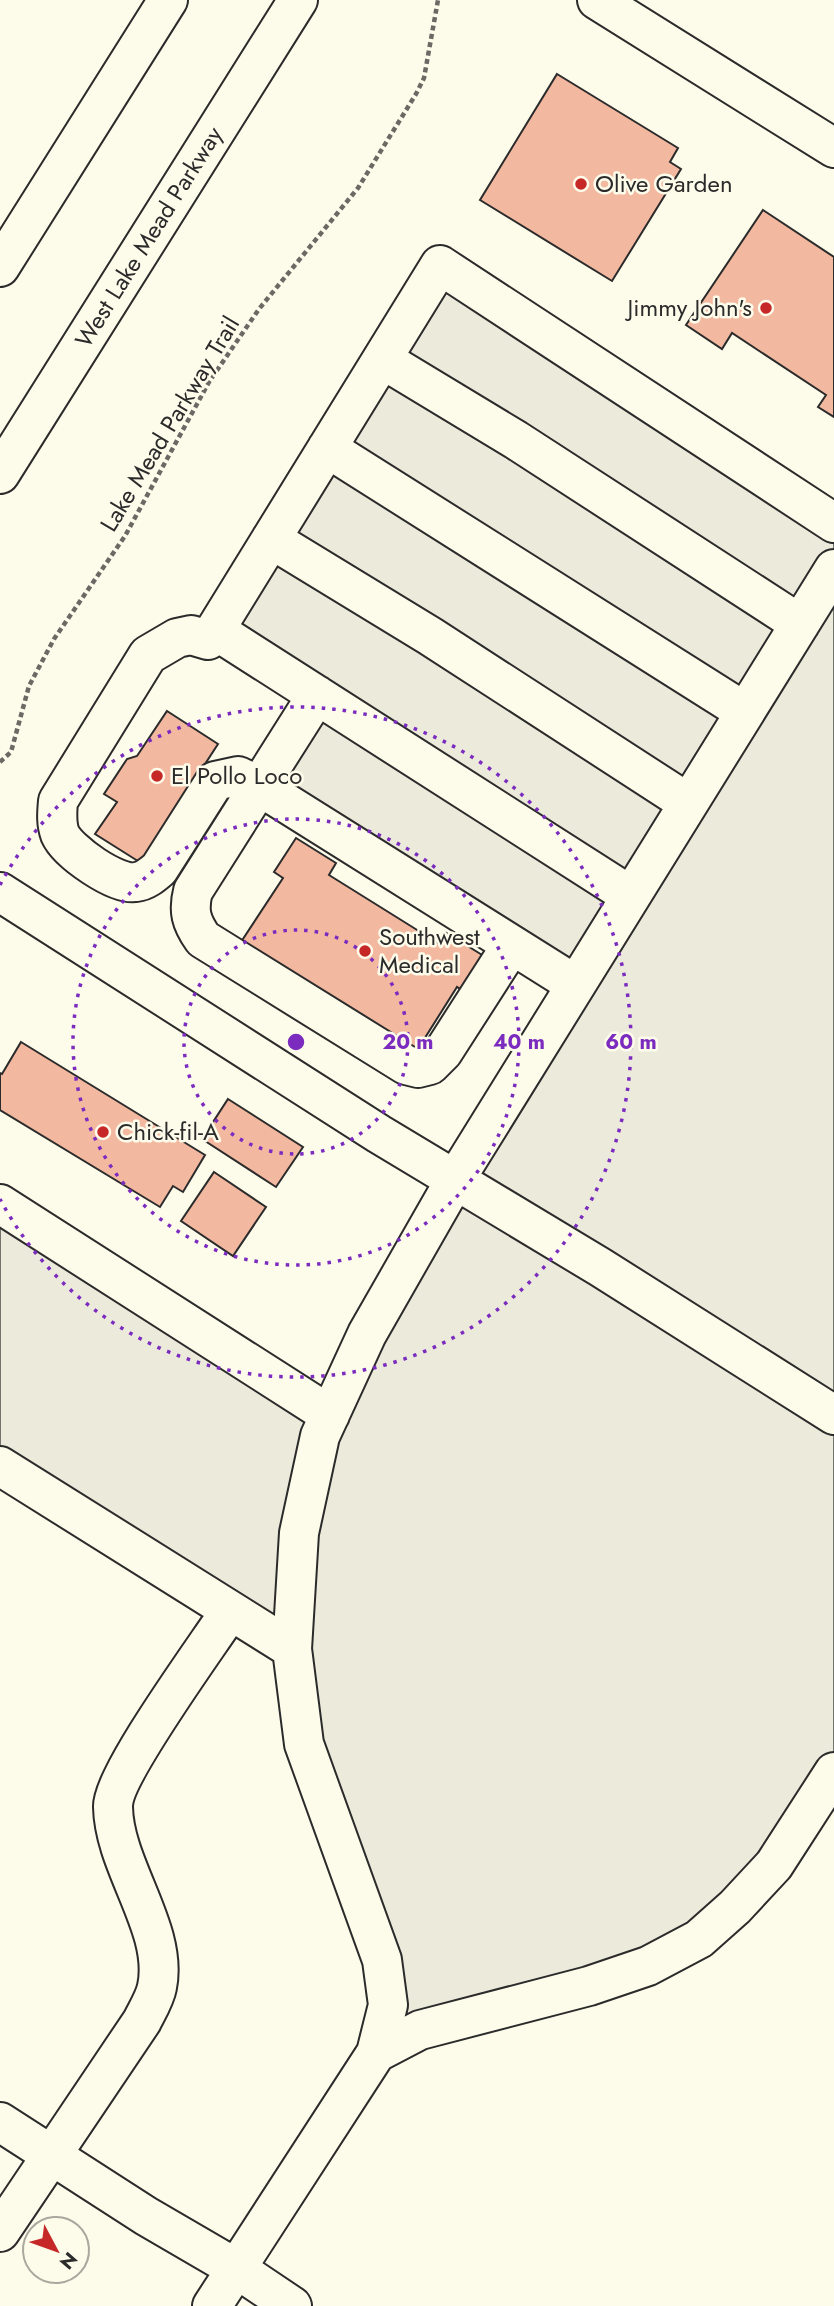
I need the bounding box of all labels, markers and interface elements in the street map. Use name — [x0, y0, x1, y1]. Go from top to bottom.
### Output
street label: West Lake Mead Parkway — [66, 119, 231, 354]
place label: Olive Garden — [595, 166, 733, 201]
marker: Olive Garden — [573, 176, 589, 192]
place label: Jimmy John's — [624, 290, 752, 325]
marker: Jimmy John's — [758, 300, 774, 316]
street label: Lake Mead Parkway Trail — [91, 309, 248, 538]
place label: El Pollo Loco — [171, 758, 302, 793]
marker: El Pollo Loco — [149, 768, 165, 784]
place label: Southwest Medical — [379, 919, 480, 982]
marker: Southwest Medical — [357, 943, 373, 959]
text: 20 m — [382, 1027, 434, 1057]
text: 40 m — [493, 1027, 545, 1057]
text: 60 m — [605, 1027, 657, 1057]
centre of rings — [284, 1030, 308, 1054]
place label: Chick-fil-A — [117, 1114, 219, 1149]
marker: Chick-fil-A — [95, 1124, 111, 1140]
north arrow — [21, 2215, 91, 2285]
text: N — [53, 2246, 84, 2275]

